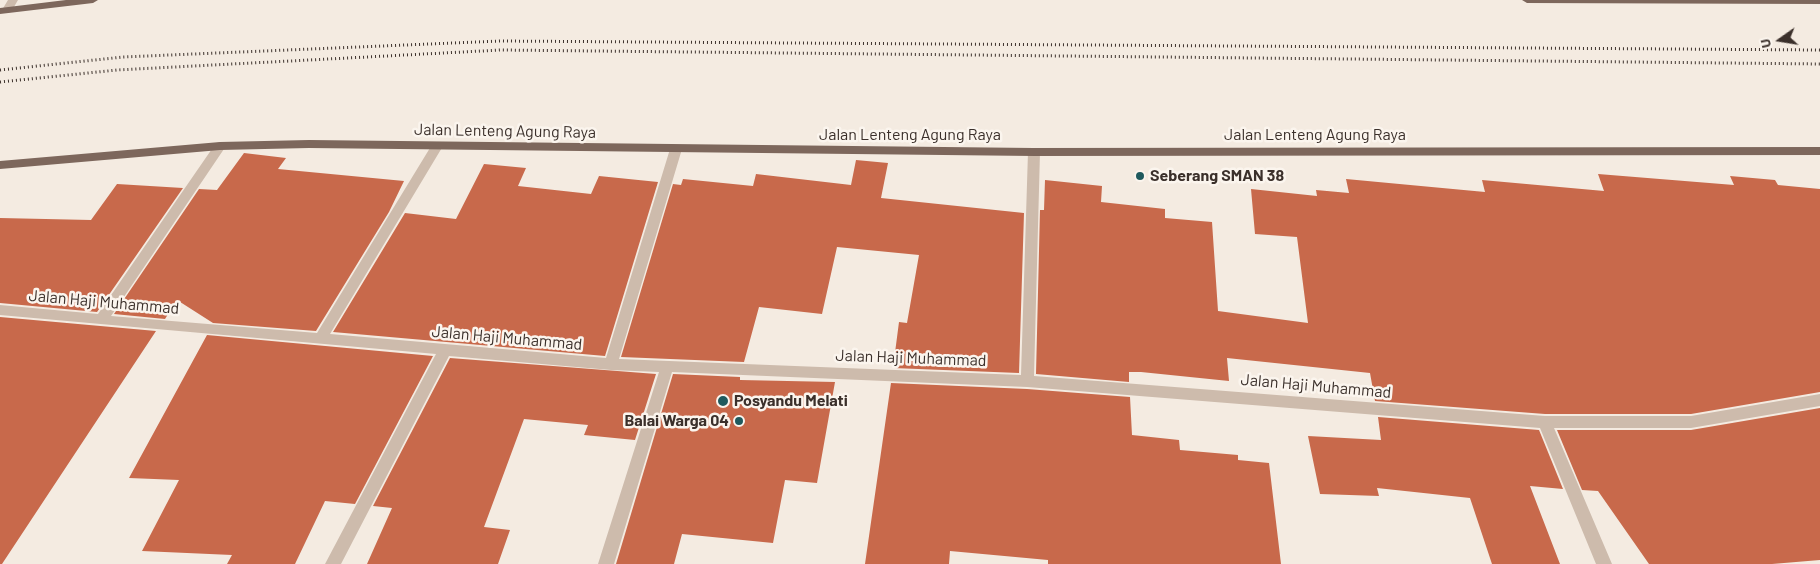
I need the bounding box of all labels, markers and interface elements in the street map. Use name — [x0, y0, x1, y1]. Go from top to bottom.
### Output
north arrow — [1755, 15, 1805, 65]
text: U — [1756, 37, 1774, 50]
street label: Jalan Lenteng Agung Raya — [414, 120, 596, 142]
street label: Jalan Lenteng Agung Raya — [819, 125, 1001, 145]
street label: Jalan Lenteng Agung Raya — [1224, 125, 1406, 145]
place label: Seberang SMAN 38 — [1150, 166, 1284, 186]
marker: Seberang SMAN 38 — [1134, 170, 1146, 182]
street label: Jalan Haji Muhammad — [28, 286, 180, 318]
street label: Jalan Haji Muhammad — [431, 322, 583, 354]
street label: Jalan Haji Muhammad — [835, 346, 987, 370]
street label: Jalan Haji Muhammad — [1240, 370, 1392, 402]
place label: Posyandu Melati — [734, 391, 848, 411]
marker: Posyandu Melati — [716, 394, 730, 408]
place label: Balai Warga 04 — [624, 411, 729, 431]
marker: Balai Warga 04 — [733, 415, 745, 427]

